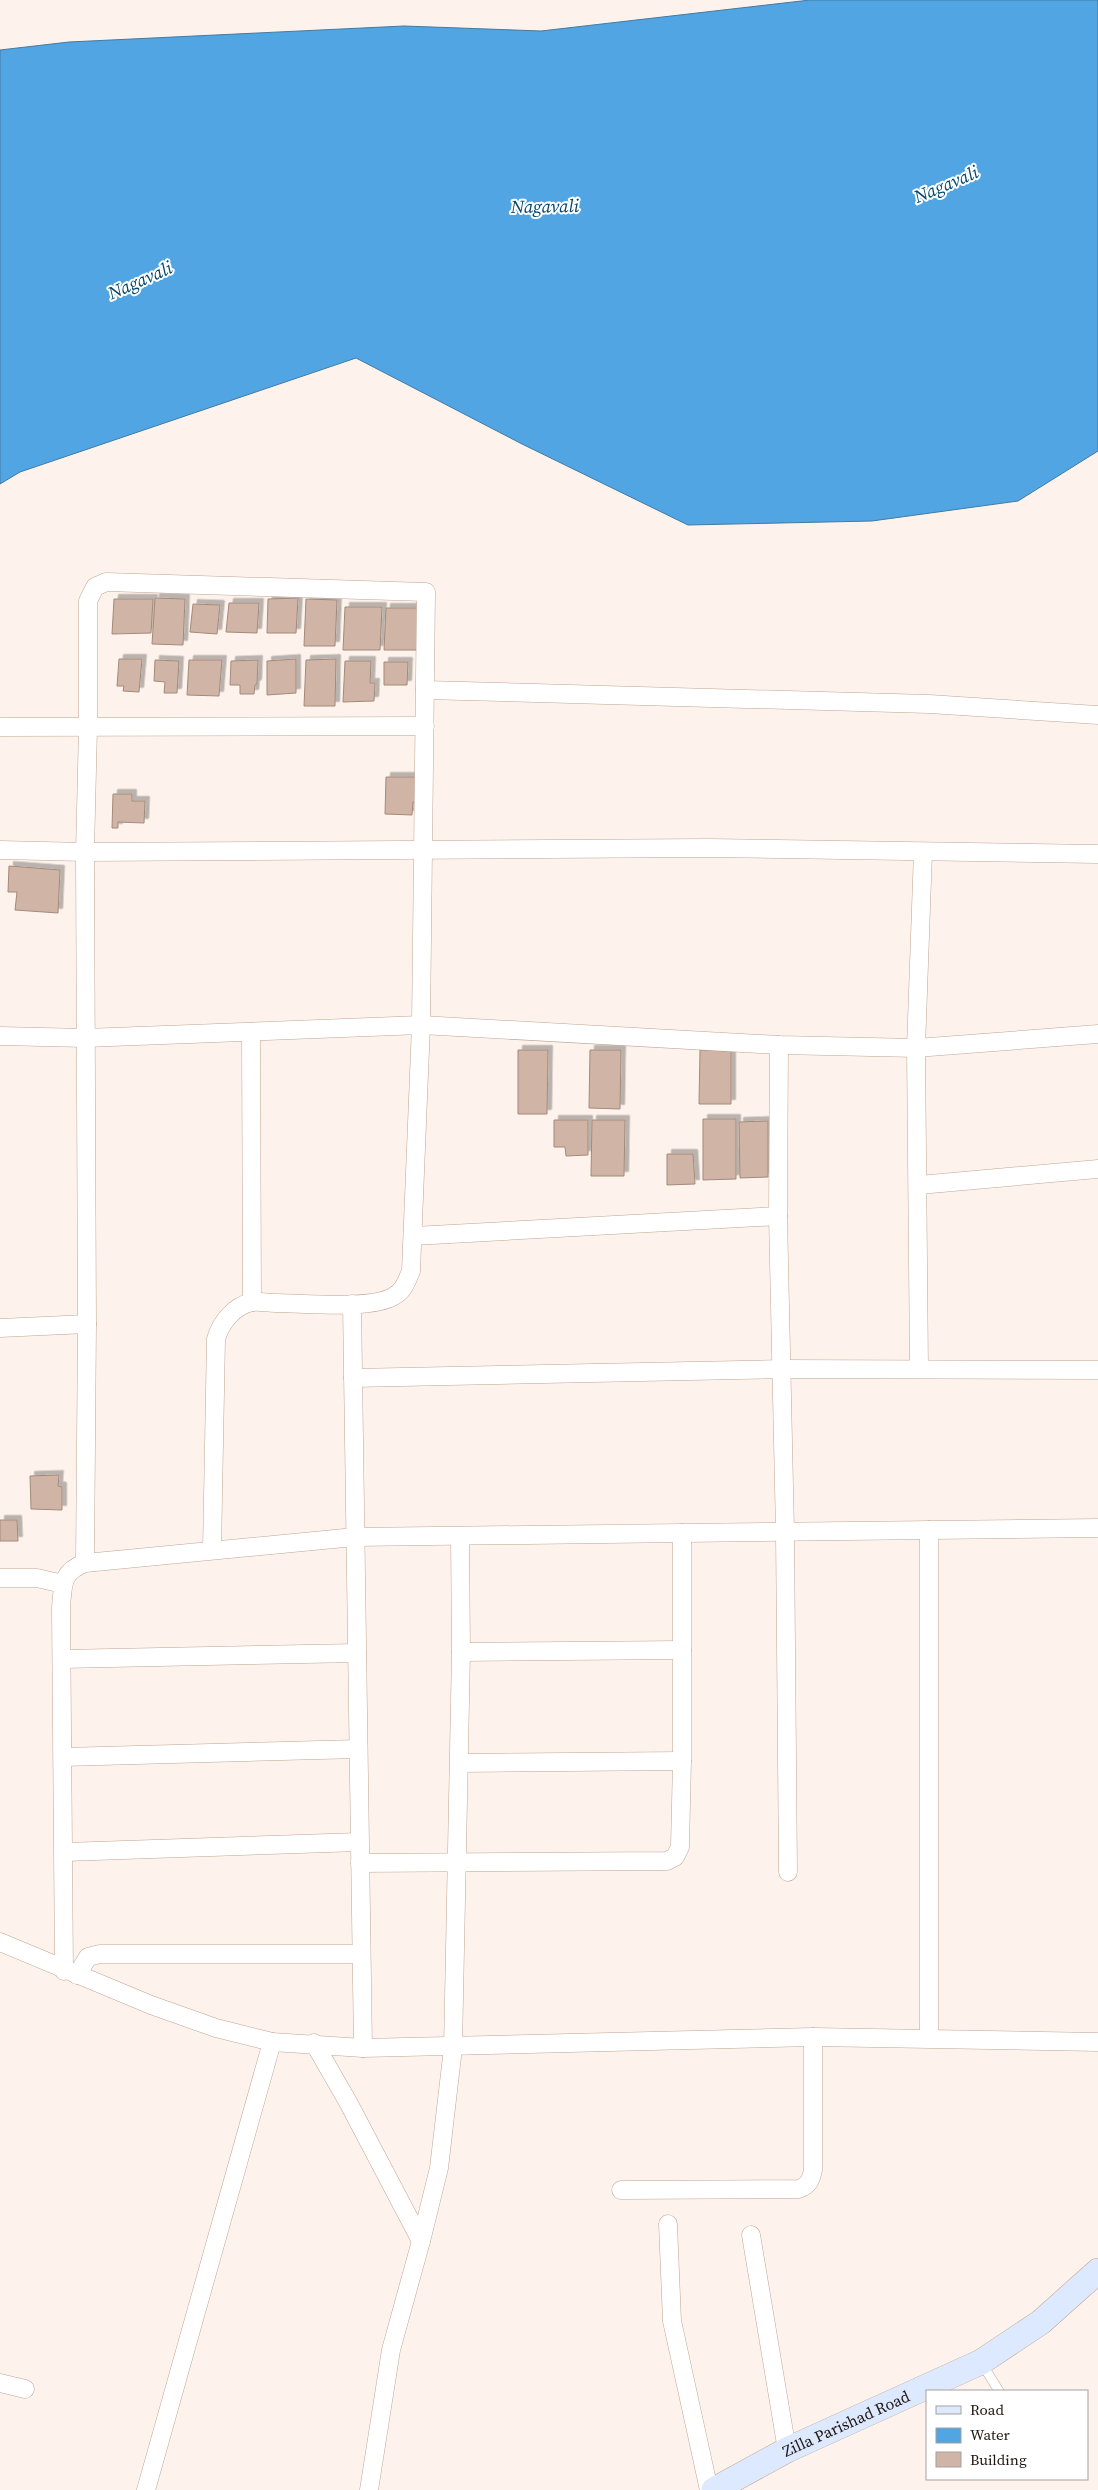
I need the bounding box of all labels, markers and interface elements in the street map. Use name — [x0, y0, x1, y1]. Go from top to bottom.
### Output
water label: Nagavali — [909, 159, 983, 209]
water label: Nagavali — [510, 193, 580, 219]
water label: Nagavali — [103, 255, 177, 306]
street label: Zilla Parishad Road — [779, 2385, 913, 2462]
legend — [926, 2390, 1088, 2480]
text: Road — [970, 2399, 1004, 2420]
text: Water — [970, 2424, 1011, 2445]
text: Building — [970, 2449, 1027, 2470]

